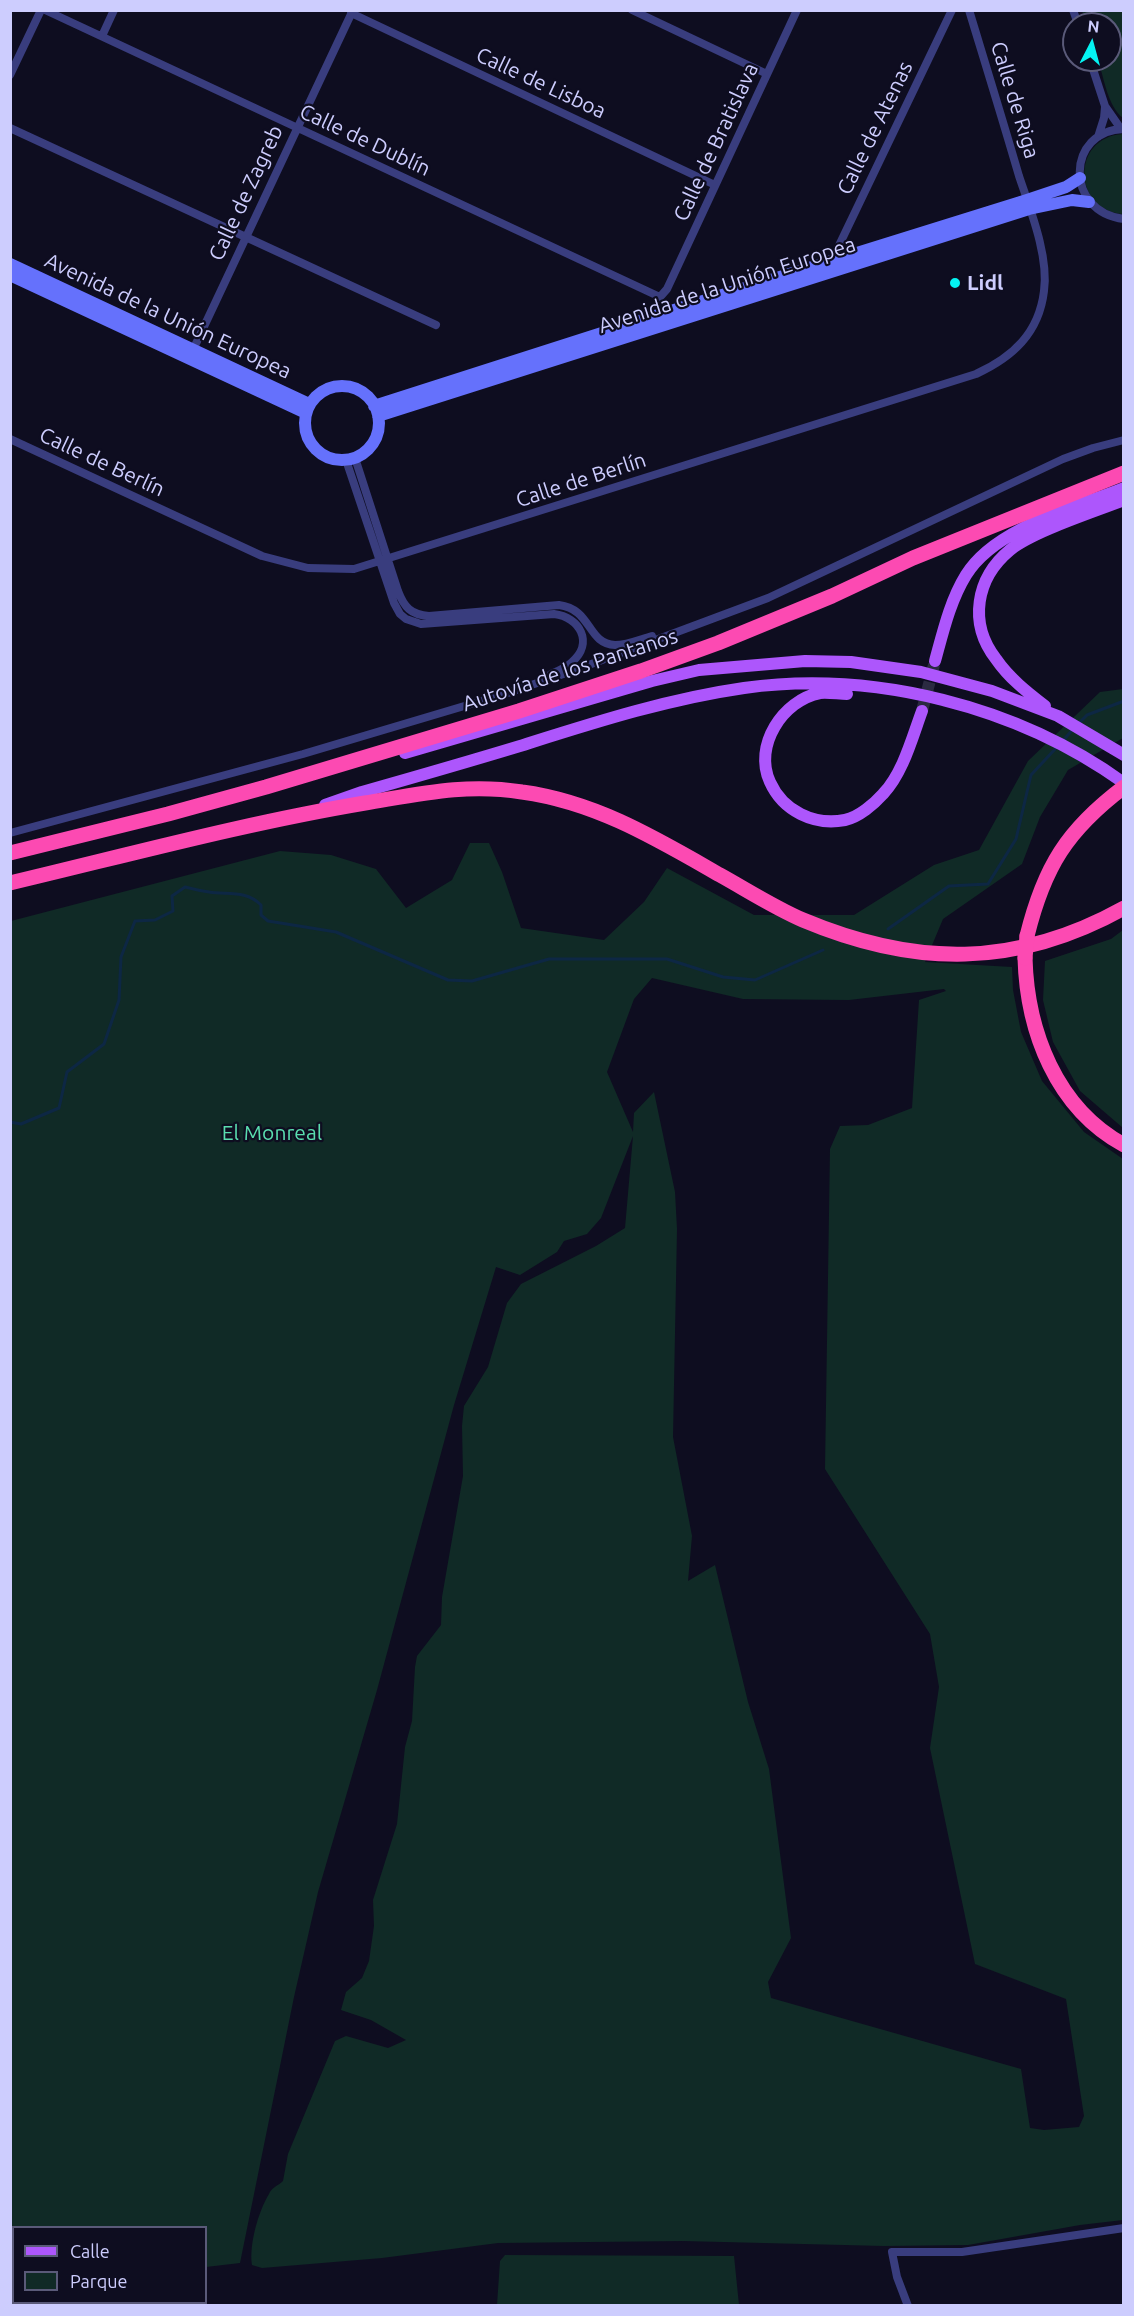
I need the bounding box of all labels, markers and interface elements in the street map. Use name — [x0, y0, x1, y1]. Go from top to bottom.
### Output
north arrow — [1062, 12, 1122, 72]
text: N — [1087, 17, 1101, 36]
street label: Calle de Riga — [985, 39, 1045, 161]
street label: Calle de Lisboa — [472, 42, 610, 124]
street label: Calle de Atenas — [832, 57, 918, 199]
street label: Calle de Bratislava — [668, 59, 764, 225]
street label: Calle de Dublín — [296, 99, 434, 181]
street label: Calle de Zagreb — [204, 121, 288, 265]
street label: Avenida de la Unión Europea — [595, 231, 859, 339]
street label: Avenida de la Unión Europea — [41, 248, 295, 384]
place label: Lidl — [967, 270, 1003, 296]
marker: Lidl — [948, 276, 962, 290]
street label: Calle de Berlín — [35, 422, 169, 502]
street label: Calle de Berlín — [513, 447, 649, 513]
street label: Autovía de los Pantanos — [459, 623, 681, 717]
park label: El Monreal — [222, 1120, 322, 1146]
legend — [12, 2226, 207, 2304]
text: Calle — [70, 2241, 110, 2261]
text: Parque — [70, 2271, 127, 2291]

